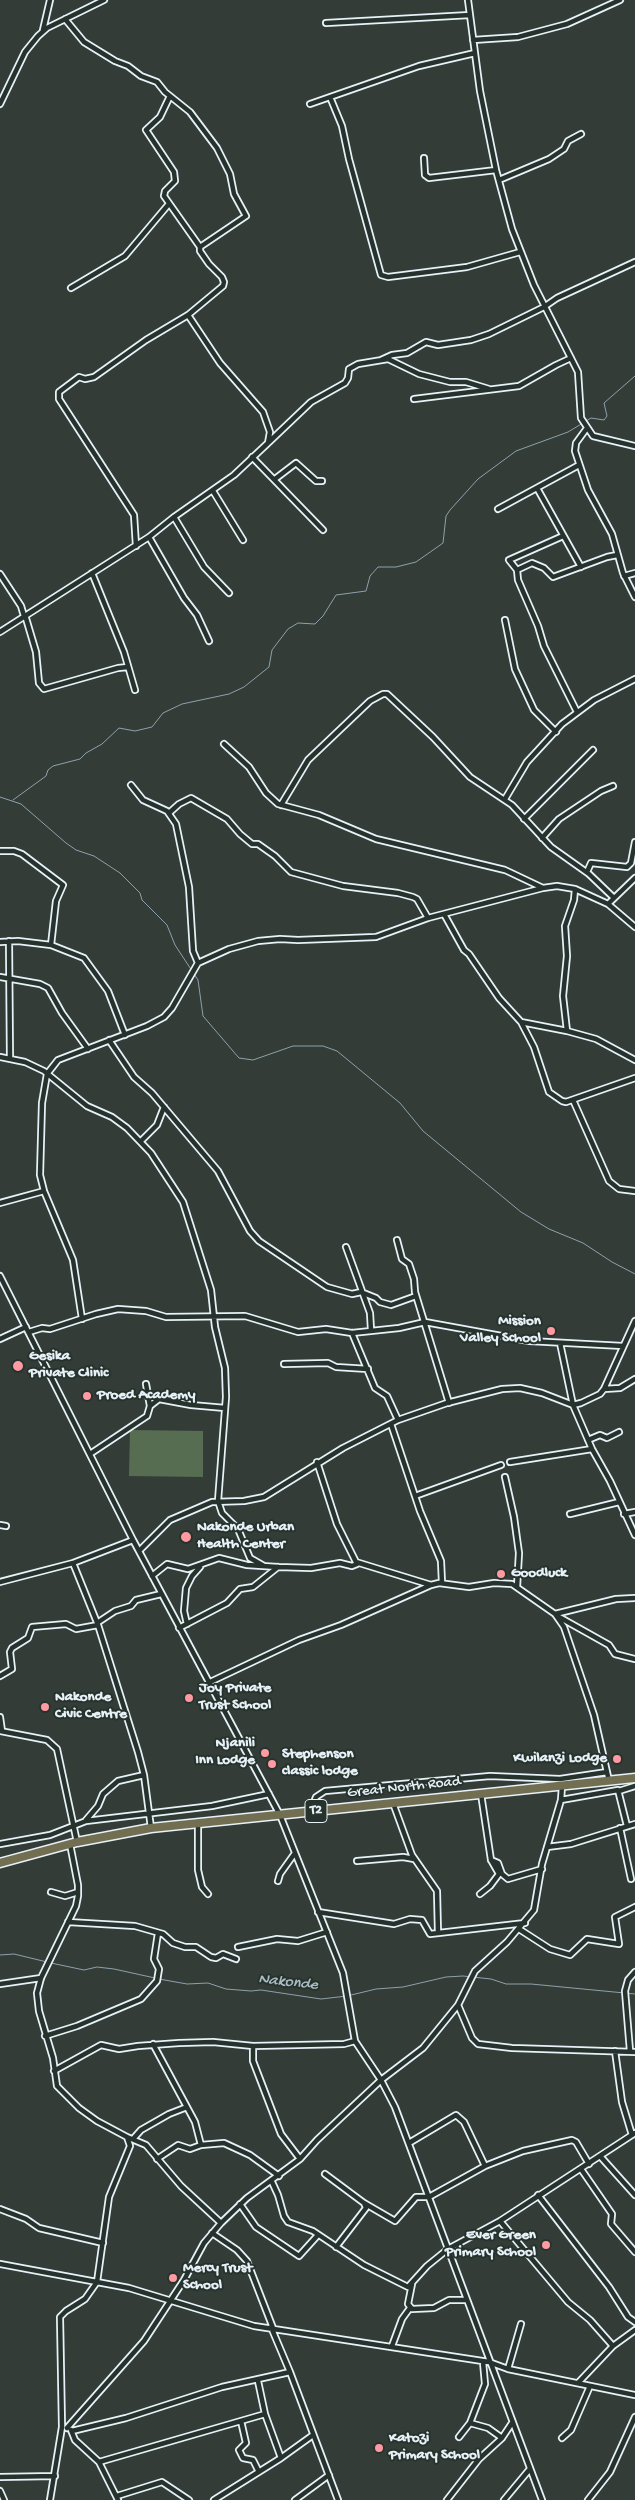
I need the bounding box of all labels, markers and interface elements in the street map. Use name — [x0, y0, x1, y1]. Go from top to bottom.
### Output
place label: Mission Valley School — [460, 1313, 541, 1348]
marker: Mission Valley School — [545, 1325, 557, 1337]
place label: Gesika Private Clinic — [29, 1348, 108, 1383]
marker: Gesika Private Clinic — [11, 1359, 25, 1373]
place label: Proed Academy — [97, 1387, 195, 1405]
marker: Proed Academy — [81, 1390, 93, 1402]
place label: Nakonde Urban Health Center — [197, 1519, 294, 1554]
marker: Nakonde Urban Health Center — [179, 1530, 193, 1544]
place label: Goodluck — [511, 1565, 567, 1583]
marker: Goodluck — [495, 1568, 507, 1580]
place label: Joy Private Trust School — [199, 1680, 271, 1715]
place label: Nakonde Civic Centre — [55, 1689, 127, 1724]
marker: Joy Private Trust School — [183, 1692, 195, 1704]
marker: Nakonde Civic Centre — [39, 1701, 51, 1713]
place label: Njanili Inn Lodge — [195, 1735, 255, 1770]
place label: Stephenson classic lodge — [282, 1746, 358, 1781]
marker: Njanili Inn Lodge — [259, 1747, 271, 1759]
place label: Kwilanzi Lodge — [513, 1750, 607, 1768]
marker: Kwilanzi Lodge — [611, 1753, 623, 1765]
marker: Stephenson classic lodge — [266, 1758, 278, 1770]
street label: Great North Road — [346, 1773, 462, 1803]
road number: T2 — [305, 1800, 327, 1822]
water label: Nakonde — [257, 1970, 319, 1996]
place label: Ever Green Primary School — [445, 2227, 536, 2262]
marker: Ever Green Primary School — [540, 2239, 552, 2251]
place label: Mercy Trust School — [183, 2260, 252, 2295]
marker: Mercy Trust School — [167, 2272, 179, 2284]
place label: Katozi Primary School — [389, 2430, 480, 2465]
marker: Katozi Primary School — [373, 2442, 385, 2454]

